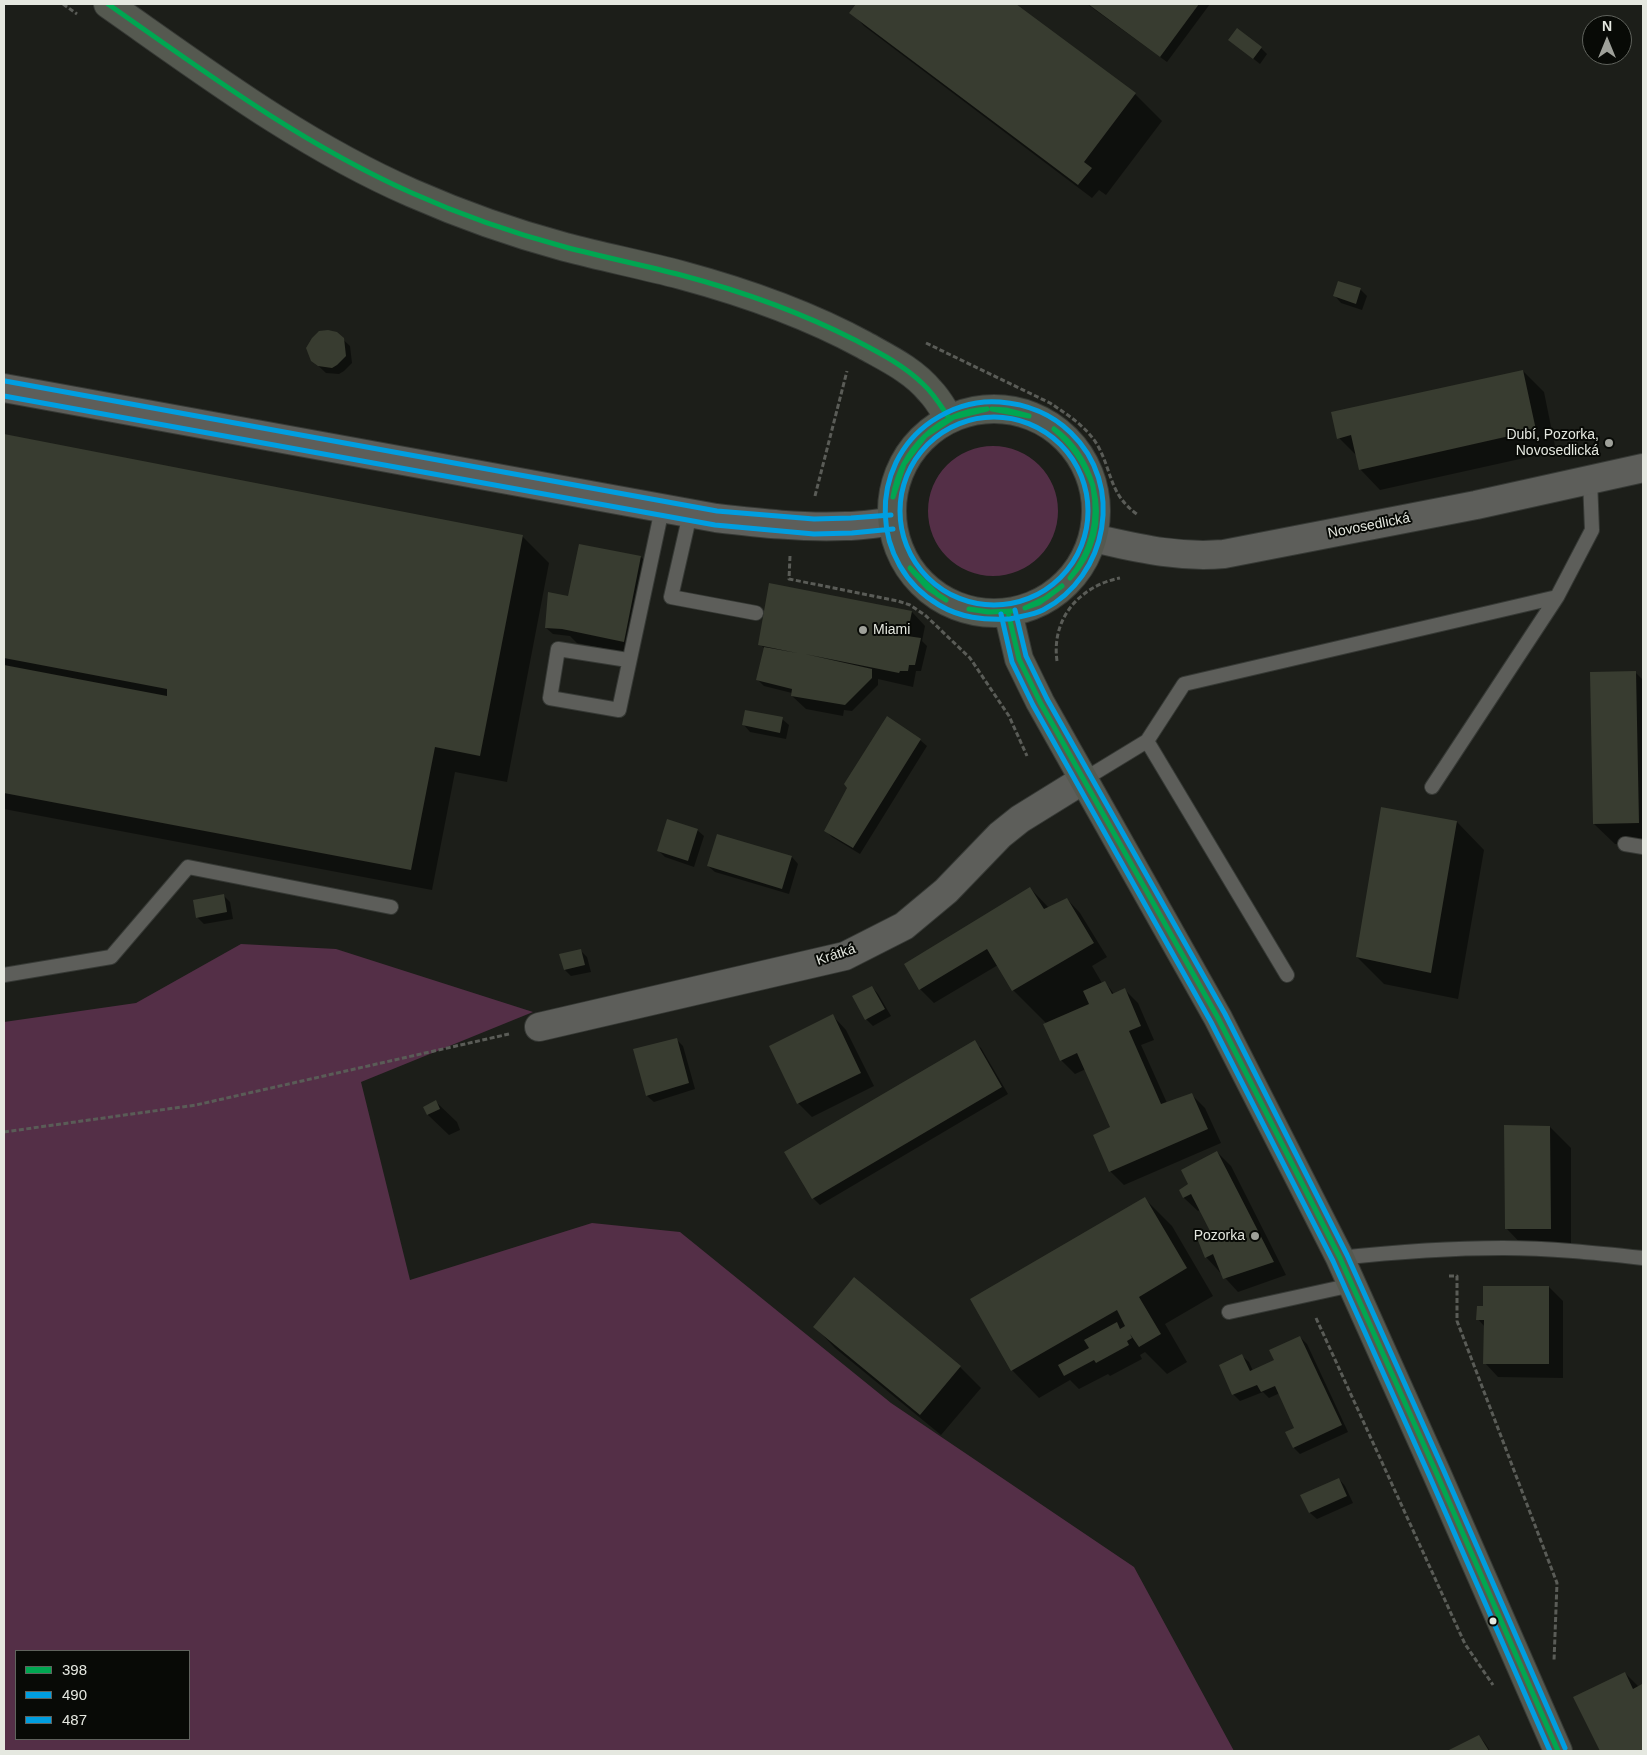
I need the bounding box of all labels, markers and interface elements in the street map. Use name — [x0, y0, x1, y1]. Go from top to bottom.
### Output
north arrow — [1582, 15, 1632, 65]
text: N — [1602, 18, 1612, 34]
place label: Dubí, Pozorka, Novosedlická — [1506, 427, 1599, 460]
marker: Dubí, Pozorka, Novosedlická — [1603, 437, 1615, 449]
street label: Novosedlická — [1327, 510, 1411, 542]
place label: Miami — [873, 622, 910, 638]
marker: Miami — [857, 624, 869, 636]
street label: Krátká — [814, 941, 858, 969]
place label: Pozorka — [1194, 1228, 1245, 1244]
marker: Pozorka — [1249, 1230, 1261, 1242]
unlabelled marker — [1488, 1616, 1498, 1626]
legend — [15, 1650, 190, 1740]
text: 398 — [62, 1661, 87, 1678]
text: 490 — [62, 1686, 87, 1703]
text: 487 — [62, 1711, 87, 1728]

